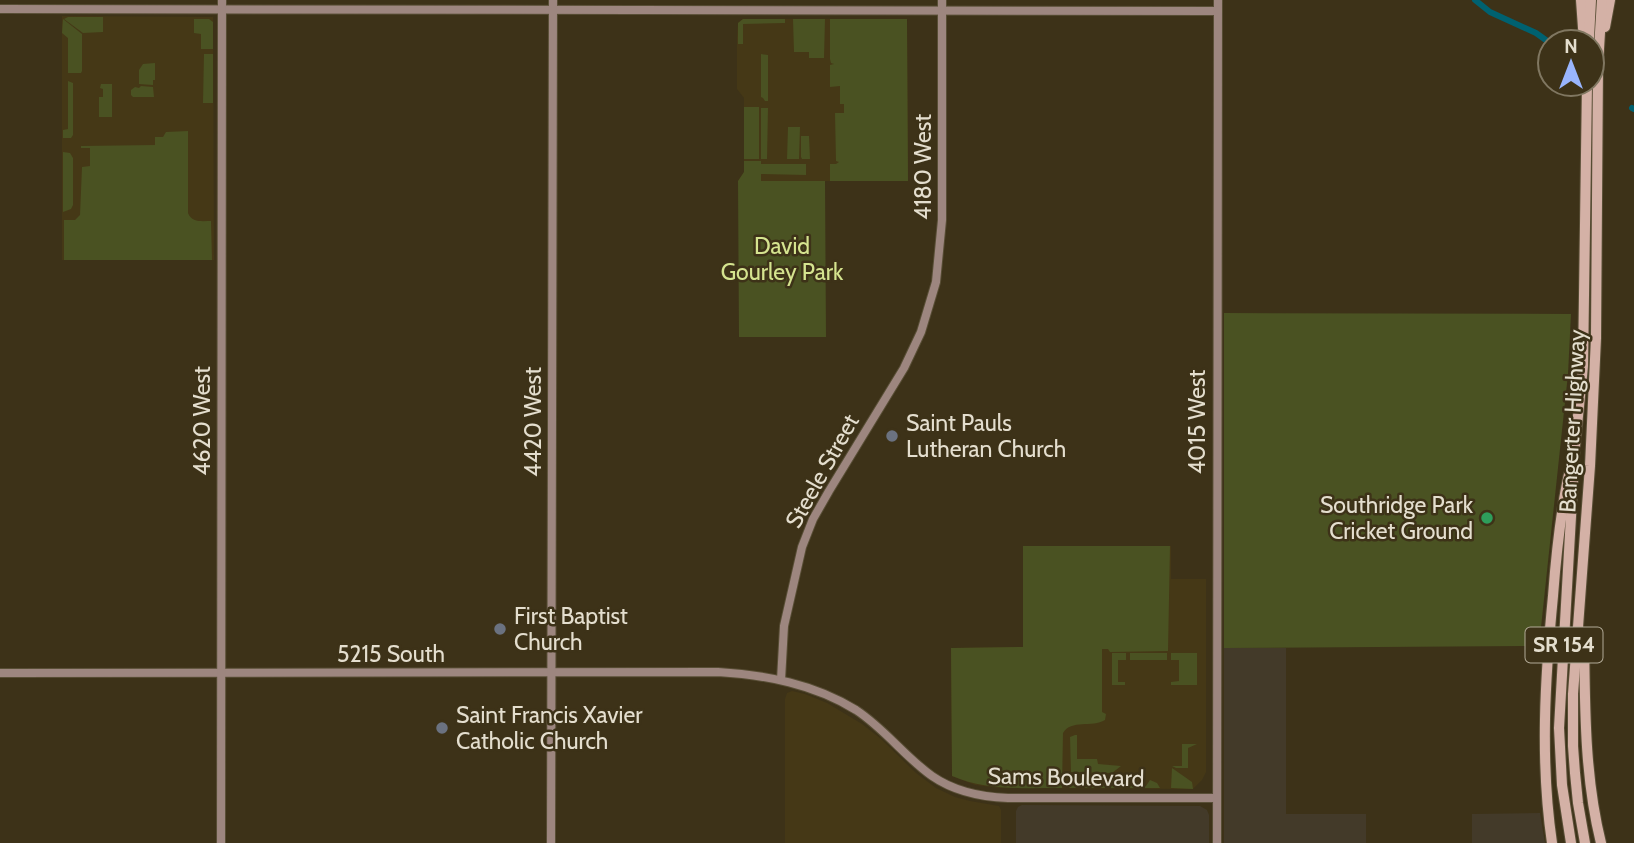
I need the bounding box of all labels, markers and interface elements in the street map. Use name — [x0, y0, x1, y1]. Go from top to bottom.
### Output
north arrow — [1536, 28, 1606, 98]
text: N — [1564, 35, 1578, 58]
street label: 4180 West — [909, 114, 937, 220]
park label: David Gourley Park — [721, 232, 844, 286]
street label: Bangerter Highway — [1553, 328, 1591, 513]
street label: 4620 West — [188, 366, 216, 476]
street label: 4420 West — [519, 367, 547, 477]
street label: 4015 West — [1183, 370, 1211, 474]
street label: Steele Street — [779, 409, 865, 533]
place label: Saint Pauls Lutheran Church — [906, 409, 1066, 463]
marker: Saint Pauls Lutheran Church — [884, 428, 900, 444]
place label: Southridge Park Cricket Ground — [1320, 491, 1474, 545]
marker: Southridge Park Cricket Ground — [1479, 510, 1495, 526]
place label: First Baptist Church — [514, 602, 628, 656]
marker: First Baptist Church — [492, 621, 508, 637]
road number: SR 154 — [1526, 628, 1602, 662]
street label: 5215 South — [337, 640, 445, 668]
place label: Saint Francis Xavier Catholic Church — [456, 701, 643, 755]
marker: Saint Francis Xavier Catholic Church — [434, 720, 450, 736]
street label: Sams Boulevard — [987, 762, 1145, 792]

